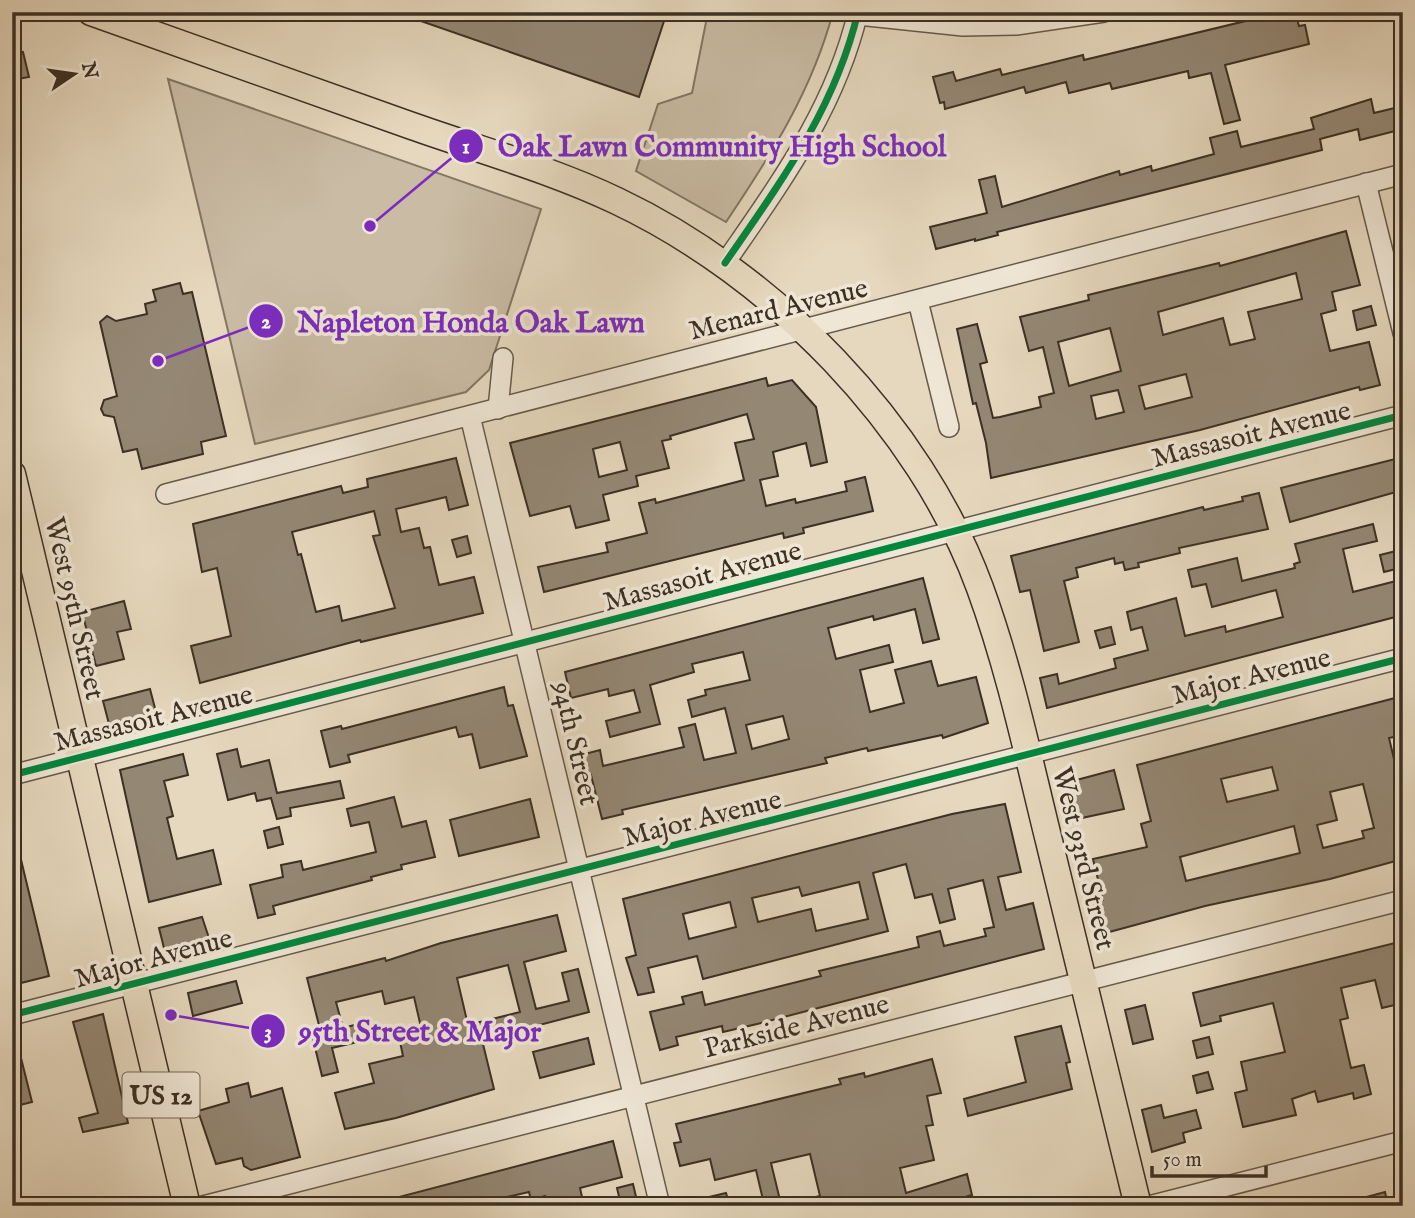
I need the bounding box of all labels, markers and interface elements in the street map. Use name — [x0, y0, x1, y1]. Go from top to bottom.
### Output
north arrow — [38, 38, 108, 108]
text: N — [75, 59, 102, 82]
callout: Oak Lawn Community High School — [449, 120, 960, 171]
text: Oak Lawn Community High School — [498, 129, 947, 167]
text: 1 — [462, 134, 470, 161]
street label: Menard Avenue — [686, 271, 872, 350]
callout: Napleton Honda Oak Lawn — [248, 296, 659, 347]
text: Napleton Honda Oak Lawn — [296, 305, 645, 343]
text: 2 — [261, 309, 271, 336]
street label: Massasoit Avenue — [1149, 394, 1355, 477]
street label: West 95th Street — [36, 514, 112, 704]
street label: Massasoit Avenue — [600, 534, 806, 621]
street label: Major Avenue — [1169, 641, 1335, 714]
street label: 94th Street — [543, 677, 606, 809]
street label: Massasoit Avenue — [51, 678, 257, 761]
street label: West 93rd Street — [1043, 764, 1122, 954]
street label: Major Avenue — [620, 783, 786, 856]
street label: Major Avenue — [71, 922, 237, 997]
street label: Parkside Avenue — [700, 987, 893, 1067]
callout: 95th Street & Major — [250, 1005, 555, 1056]
text: 95th Street & Major — [298, 1014, 542, 1052]
text: 3 — [264, 1019, 272, 1046]
road number: US 12 — [122, 1072, 200, 1118]
scale bar — [1152, 1134, 1266, 1178]
text: 50 m — [1163, 1147, 1202, 1174]

